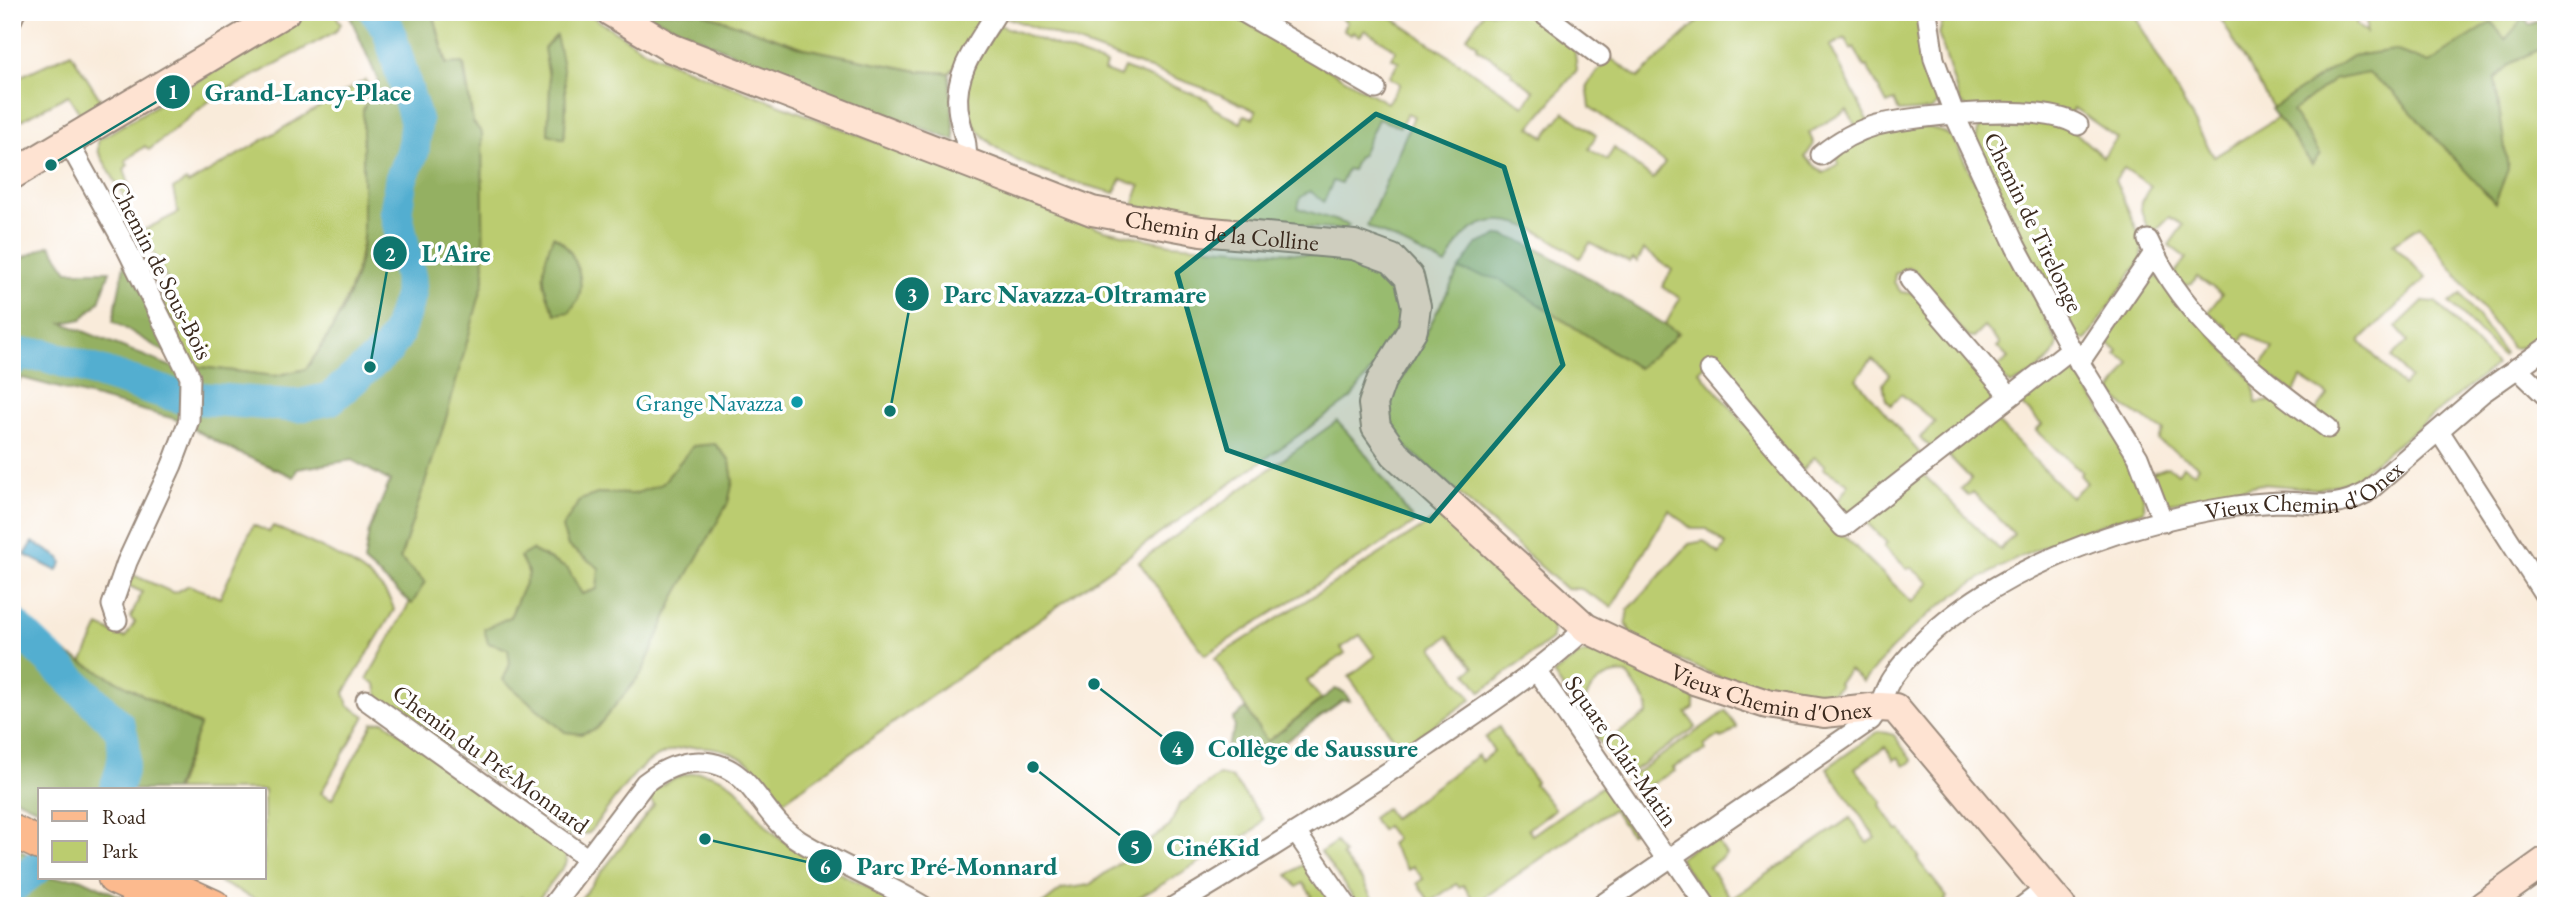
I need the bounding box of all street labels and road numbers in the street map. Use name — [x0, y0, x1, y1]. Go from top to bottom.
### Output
street label: Chemin de Tirelonge — [1977, 127, 2091, 317]
street label: Chemin de Sous-Bois — [104, 175, 220, 365]
street label: Chemin de la Colline — [1123, 202, 1320, 257]
street label: Vieux Chemin d'Onex — [2202, 452, 2410, 527]
street label: Vieux Chemin d'Onex — [1665, 655, 1874, 729]
street label: Square Clair-Matin — [1558, 669, 1686, 833]
street label: Chemin du Pré-Monnard — [387, 677, 596, 841]

